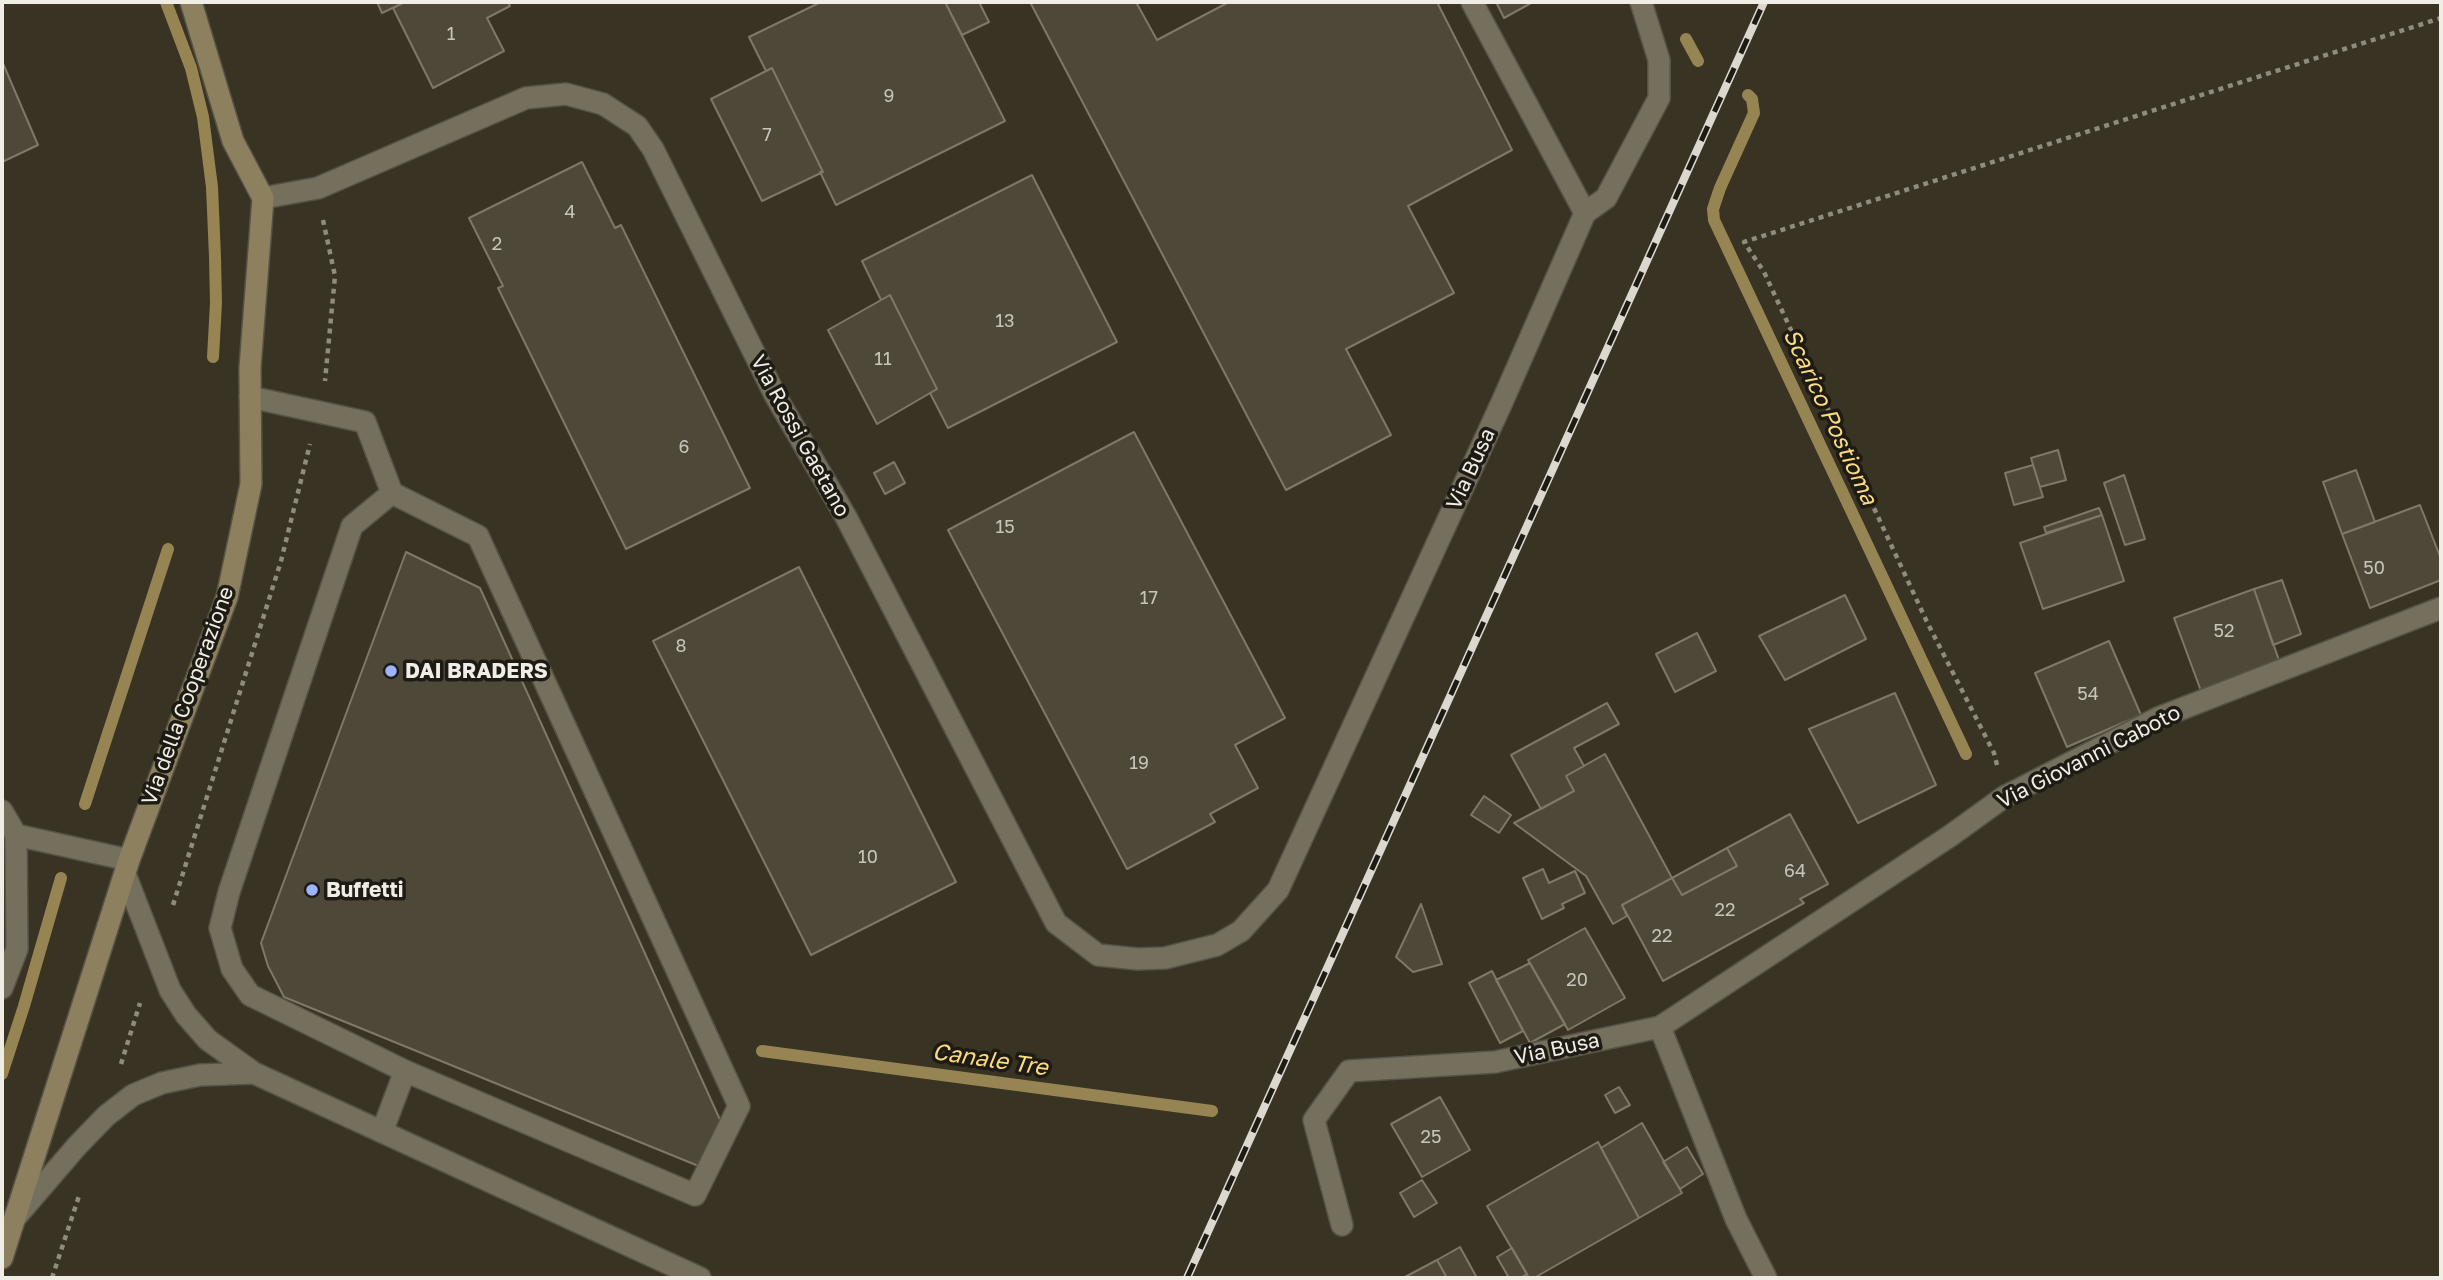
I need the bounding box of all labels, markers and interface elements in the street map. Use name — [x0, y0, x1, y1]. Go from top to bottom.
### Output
house number: 1 — [447, 23, 455, 45]
house number: 9 — [884, 85, 894, 107]
house number: 7 — [762, 124, 772, 146]
house number: 4 — [565, 201, 575, 223]
house number: 2 — [492, 233, 502, 255]
house number: 13 — [995, 310, 1015, 332]
water label: Scarico Postioma — [1777, 325, 1883, 509]
house number: 11 — [874, 348, 892, 370]
street label: Via Rossi Gaetano — [745, 351, 855, 521]
street label: Via Busa — [1441, 424, 1501, 514]
house number: 6 — [679, 436, 689, 458]
house number: 15 — [995, 516, 1015, 538]
house number: 50 — [2363, 557, 2385, 579]
street label: Via della Cooperazione — [137, 583, 239, 809]
house number: 17 — [1140, 587, 1158, 609]
house number: 52 — [2214, 620, 2234, 642]
house number: 8 — [676, 635, 686, 657]
place label: DAI BRADERS — [405, 658, 548, 684]
marker: DAI BRADERS — [383, 663, 399, 679]
house number: 54 — [2077, 683, 2099, 705]
street label: Via Giovanni Caboto — [1993, 700, 2185, 814]
house number: 19 — [1129, 752, 1149, 774]
house number: 10 — [858, 846, 878, 868]
house number: 64 — [1784, 860, 1806, 882]
place label: Buffetti — [326, 877, 404, 903]
marker: Buffetti — [304, 882, 320, 898]
house number: 22 — [1715, 899, 1735, 921]
house number: 22 — [1652, 925, 1672, 947]
house number: 20 — [1566, 969, 1588, 991]
street label: Via Busa — [1512, 1028, 1602, 1070]
water label: Canale Tre — [931, 1038, 1049, 1082]
house number: 25 — [1421, 1126, 1441, 1148]

